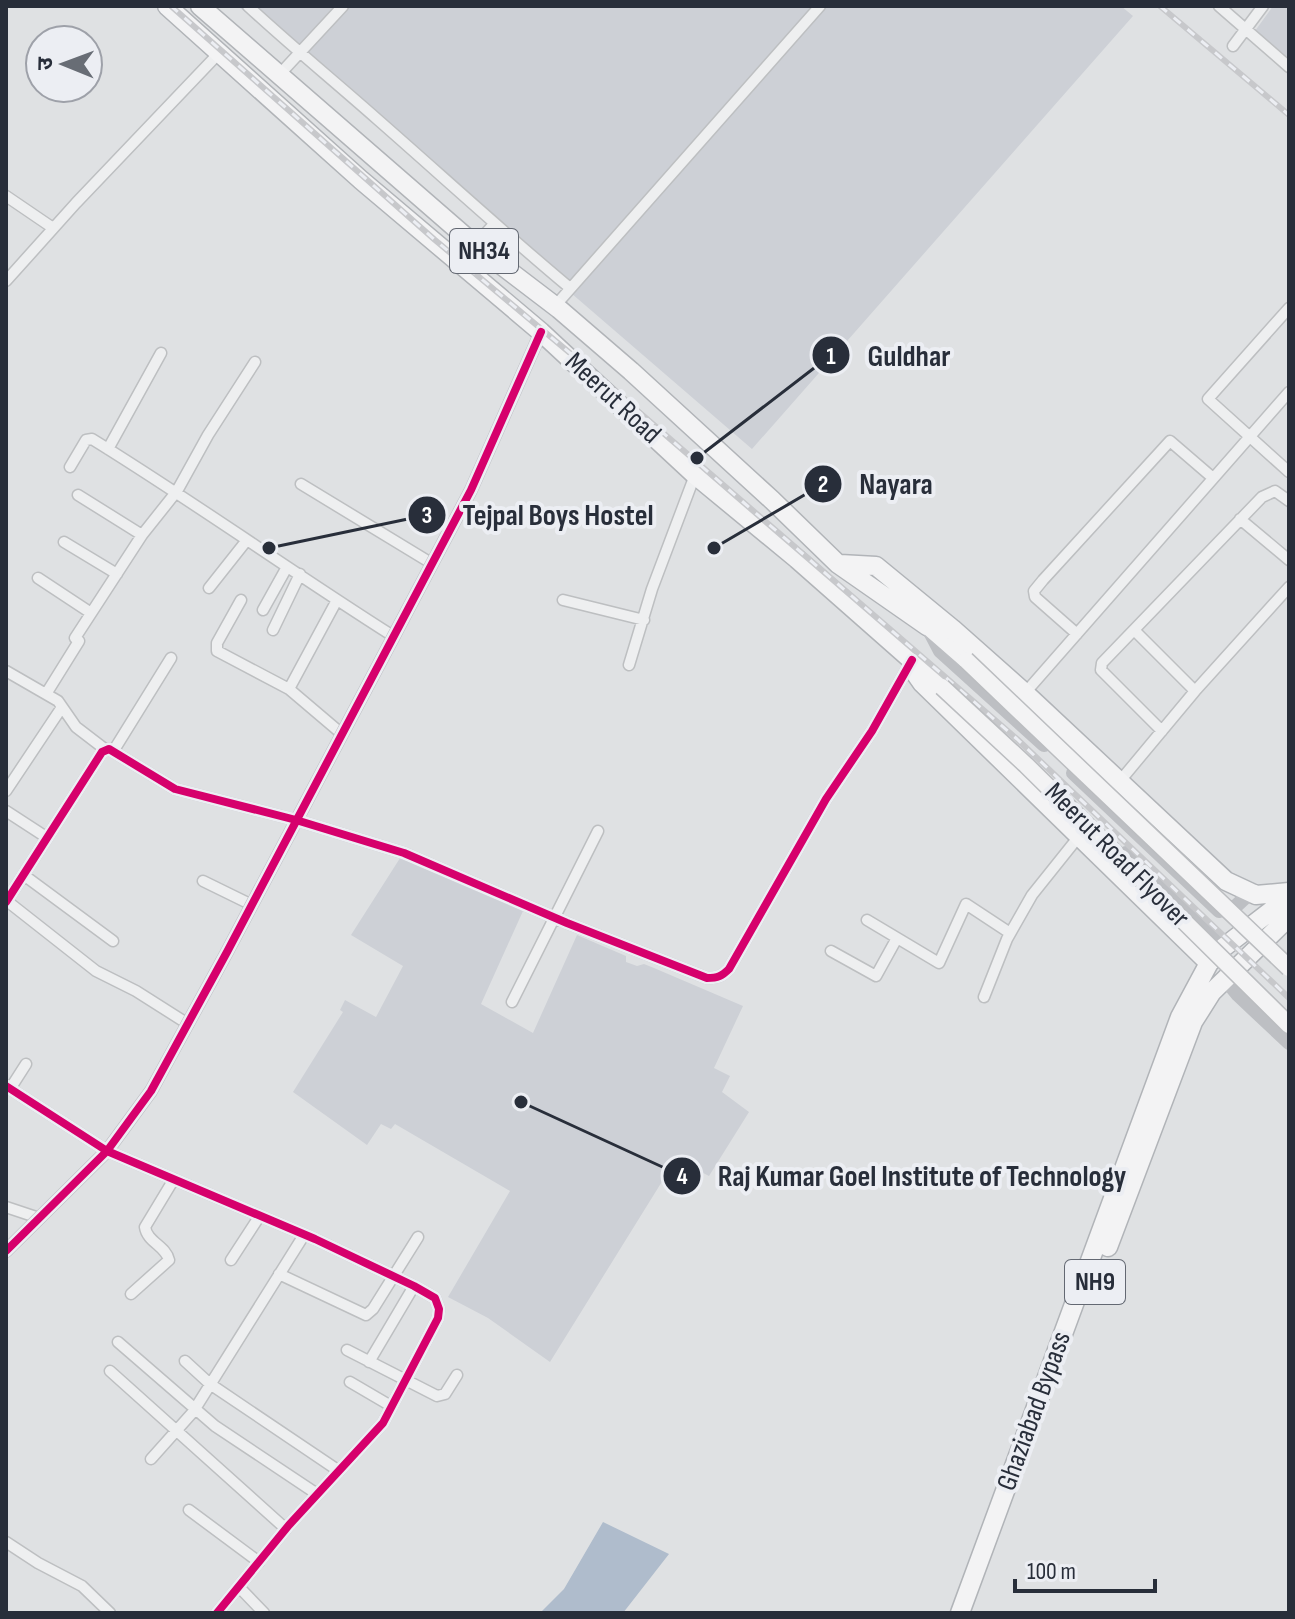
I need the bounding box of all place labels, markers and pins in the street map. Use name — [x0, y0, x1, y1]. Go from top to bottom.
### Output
callout: Guldhar — [811, 328, 966, 382]
callout: Nayara — [803, 457, 949, 511]
callout: Tejpal Boys Hostel — [407, 488, 670, 542]
callout: Raj Kumar Goel Institute of Technology — [662, 1149, 1142, 1203]

